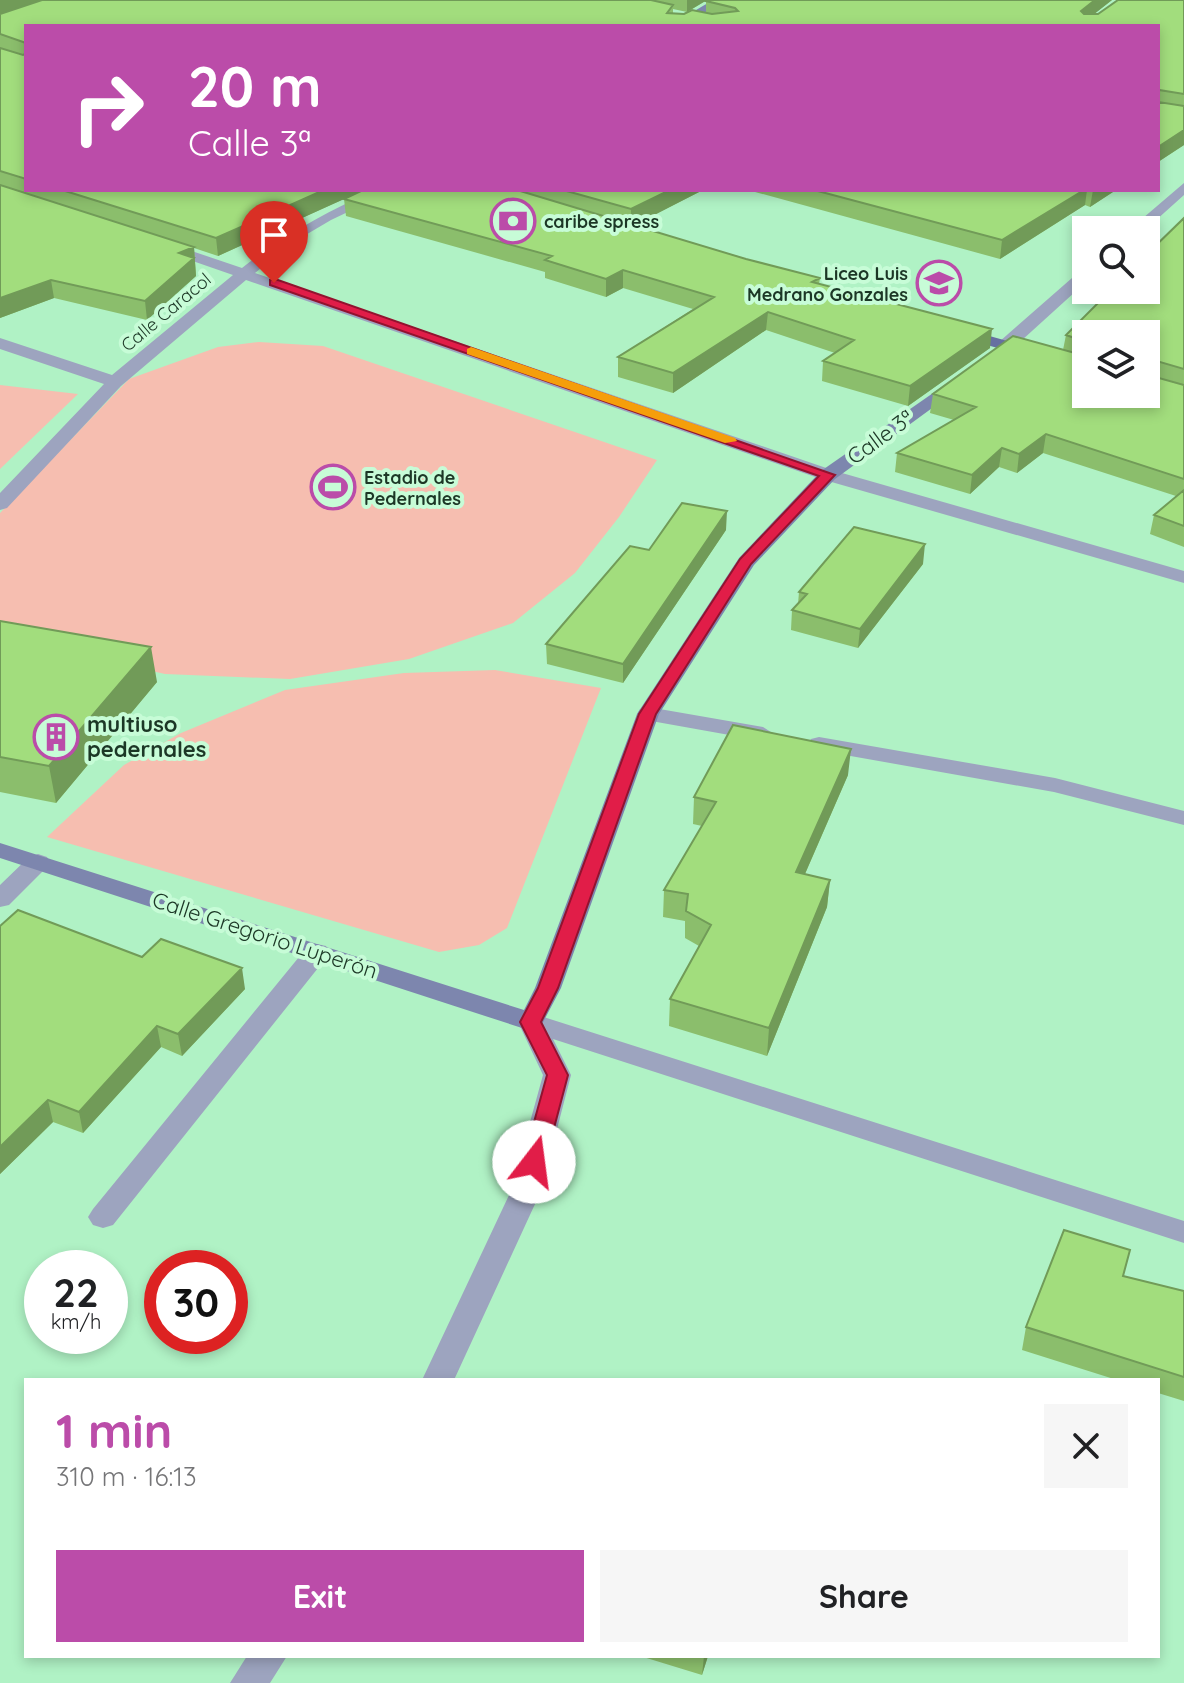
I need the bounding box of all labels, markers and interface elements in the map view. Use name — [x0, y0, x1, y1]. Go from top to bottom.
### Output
text: 20 m — [188, 51, 322, 121]
icon: right — [56, 56, 160, 160]
text: Calle 3ª — [188, 120, 311, 165]
bank icon: caribe spress — [489, 197, 537, 245]
pin — [240, 201, 308, 283]
place label: caribe spress — [544, 210, 659, 233]
icon: arrive — [252, 213, 296, 257]
map controls — [1072, 216, 1160, 408]
button: search — [1072, 216, 1160, 304]
school or university icon: Liceo Luis Medrano Gonzales — [915, 259, 963, 307]
place label: Liceo Luis Medrano Gonzales — [747, 262, 908, 306]
street label: Calle Caracol — [116, 268, 216, 356]
button: layers — [1072, 320, 1160, 408]
street label: Calle 3ª — [841, 404, 919, 470]
sports icon: Estadio de Pedernales — [309, 463, 357, 511]
place label: Estadio de Pedernales — [364, 466, 461, 510]
place label: multiuso pedernales — [87, 710, 206, 763]
building icon: multiuso pedernales — [32, 713, 80, 761]
street label: Calle Gregorio Luperón — [149, 885, 381, 985]
position arrow — [492, 1120, 576, 1204]
speed limit sign: 30 — [144, 1250, 248, 1354]
text: 22 — [53, 1267, 99, 1317]
text: km/h — [51, 1309, 101, 1334]
text: 1 min — [56, 1400, 172, 1460]
button: close — [1044, 1404, 1128, 1488]
text: 310 m · 16:13 — [56, 1460, 197, 1493]
button: Exit — [56, 1550, 584, 1642]
button: Share — [600, 1550, 1128, 1642]

